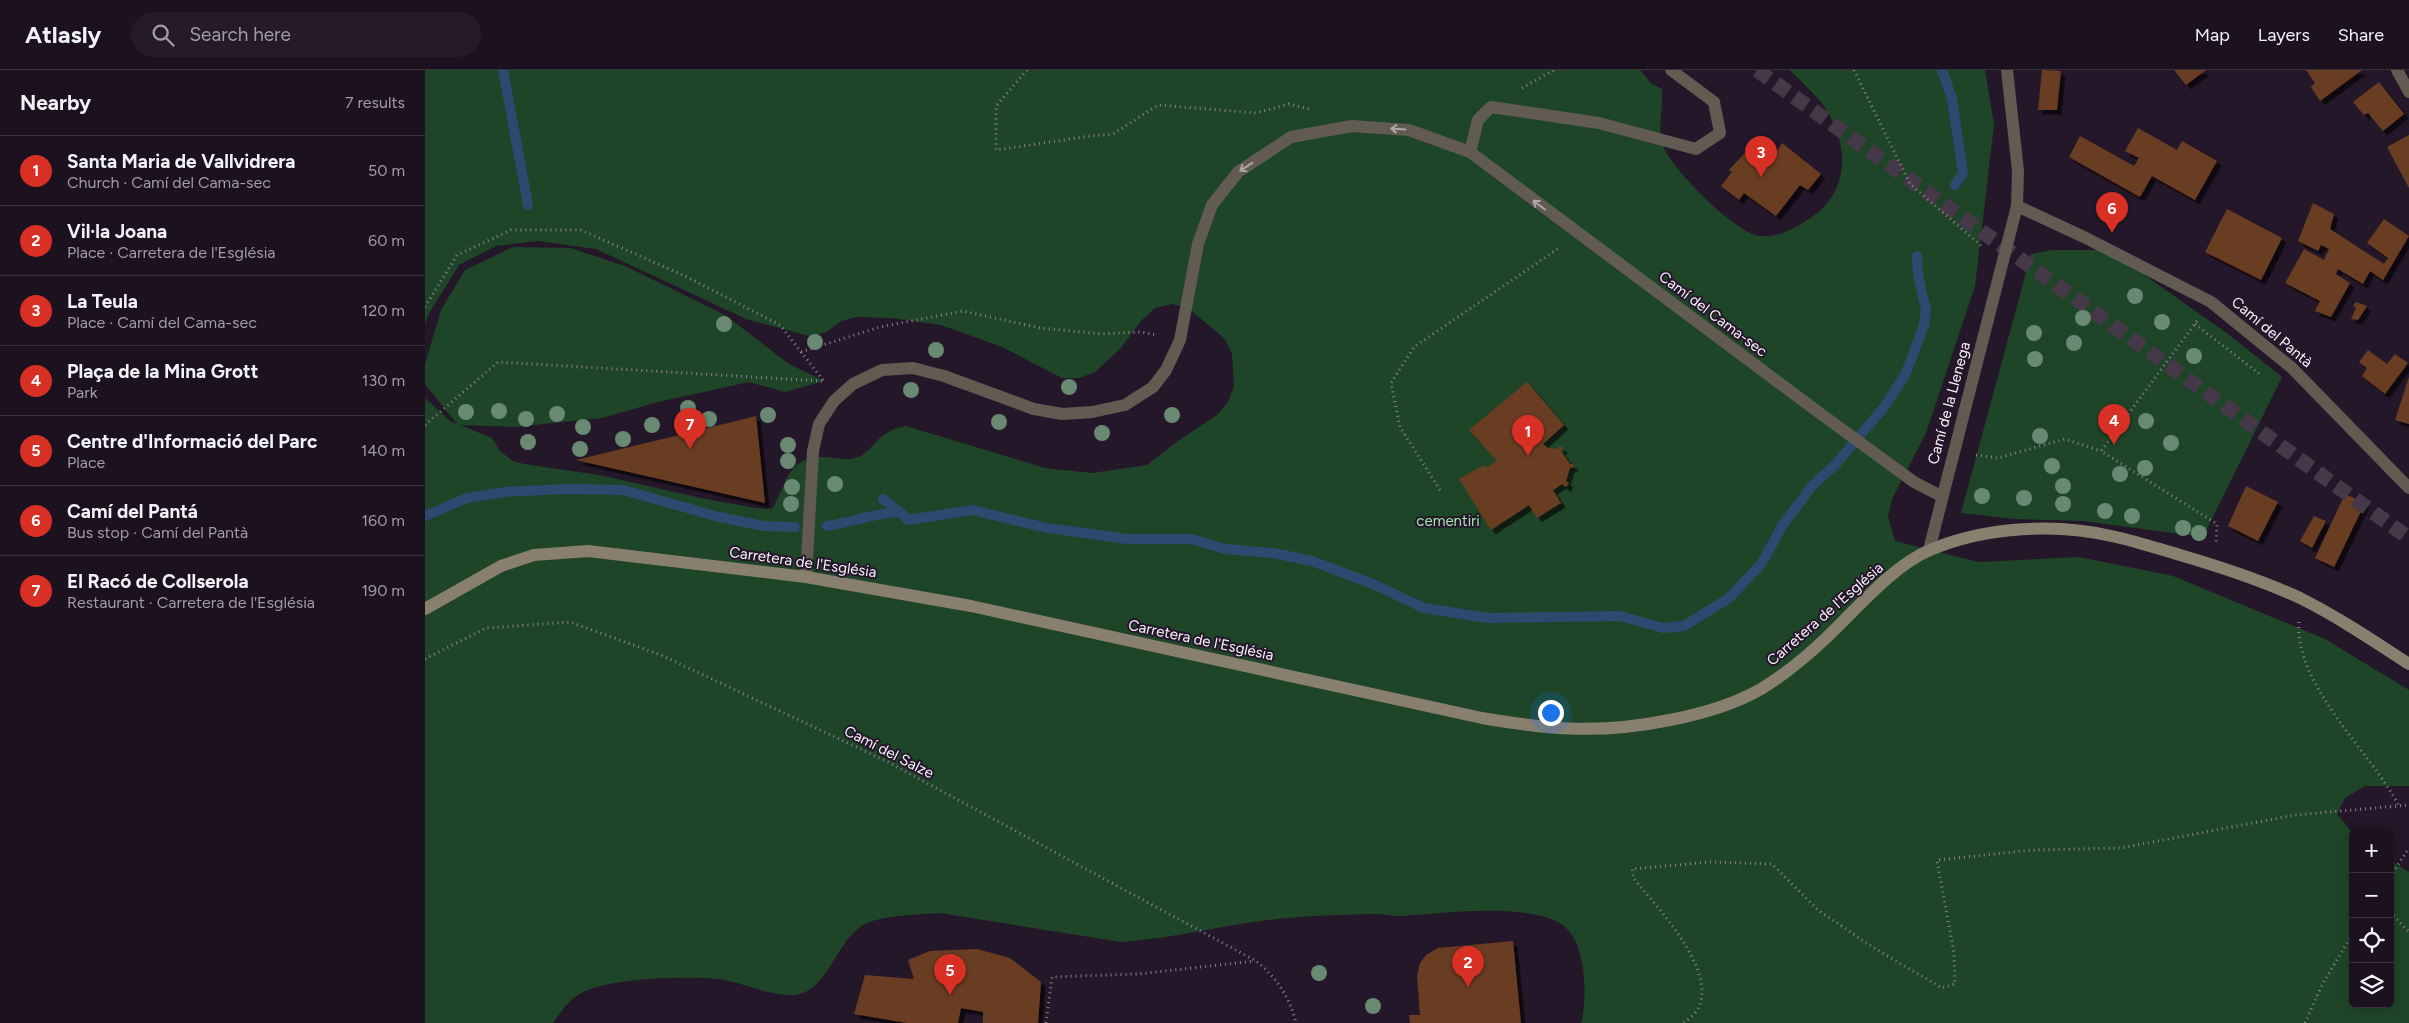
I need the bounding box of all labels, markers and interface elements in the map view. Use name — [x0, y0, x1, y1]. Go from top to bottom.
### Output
search box — [131, 12, 481, 57]
text: Atlasly — [25, 20, 101, 49]
icon: search — [149, 21, 177, 49]
text: Search here — [189, 23, 291, 46]
text: Map — [2195, 24, 2230, 46]
text: Layers — [2258, 24, 2310, 46]
text: Share — [2338, 24, 2384, 46]
text: Nearby — [20, 90, 91, 115]
text: 7 results — [345, 93, 405, 112]
one-way arrow — [1390, 125, 1406, 134]
pin: 3 — [1745, 136, 1777, 177]
text: Santa Maria de Vallvidrera — [67, 150, 296, 173]
text: 1 — [33, 161, 39, 180]
text: 50 m — [368, 161, 405, 180]
one-way arrow — [1239, 162, 1253, 172]
text: Church · Camí del Cama-sec — [67, 173, 271, 192]
pin: 6 — [2096, 192, 2128, 233]
one-way arrow — [1533, 199, 1546, 210]
text: Vil·la Joana — [67, 220, 167, 243]
text: 2 — [31, 231, 41, 250]
text: 60 m — [368, 231, 405, 250]
text: Place · Carretera de l'Església — [67, 243, 276, 262]
street label: Camí del Cama-sec — [1655, 267, 1771, 361]
text: La Teula — [67, 290, 138, 313]
street label: Camí del Pantà — [2228, 293, 2316, 371]
text: 3 — [32, 301, 40, 320]
text: 120 m — [362, 301, 405, 320]
text: Place · Camí del Cama-sec — [67, 313, 257, 332]
street label: Camí de la Llenega — [1924, 340, 1974, 466]
text: Plaça de la Mina Grott — [67, 360, 258, 383]
text: 4 — [31, 371, 41, 390]
text: 130 m — [362, 371, 405, 390]
text: Park — [67, 383, 97, 402]
pin: 4 — [2098, 404, 2130, 445]
pin: 7 — [674, 408, 706, 449]
pin: 1 — [1512, 415, 1544, 456]
text: Centre d'Informació del Parc — [67, 430, 317, 453]
text: 5 — [31, 441, 41, 460]
text: 140 m — [361, 441, 405, 460]
text: Place — [67, 453, 105, 472]
text: Camí del Pantá — [67, 500, 198, 523]
text: 6 — [31, 511, 41, 530]
text: 160 m — [362, 511, 405, 530]
park label: cementiri — [1416, 512, 1480, 530]
text: Bus stop · Camí del Pantà — [67, 523, 248, 542]
street label: Carretera de l'Església — [728, 543, 878, 581]
street label: Carretera de l'Església — [1763, 559, 1887, 669]
text: El Racó de Collserola — [67, 570, 249, 593]
text: 7 — [32, 581, 40, 600]
text: 190 m — [362, 581, 405, 600]
text: Restaurant · Carretera de l'Església — [67, 593, 315, 612]
street label: Carretera de l'Església — [1127, 616, 1275, 664]
your location — [1538, 700, 1564, 726]
street label: Camí del Salze — [841, 722, 937, 782]
map controls — [2349, 828, 2394, 1008]
button: + — [2349, 828, 2394, 873]
button: − — [2349, 873, 2394, 918]
button: locate — [2349, 918, 2394, 963]
pin: 2 — [1452, 946, 1484, 987]
pin: 5 — [934, 954, 966, 995]
button: layers — [2349, 963, 2394, 1008]

